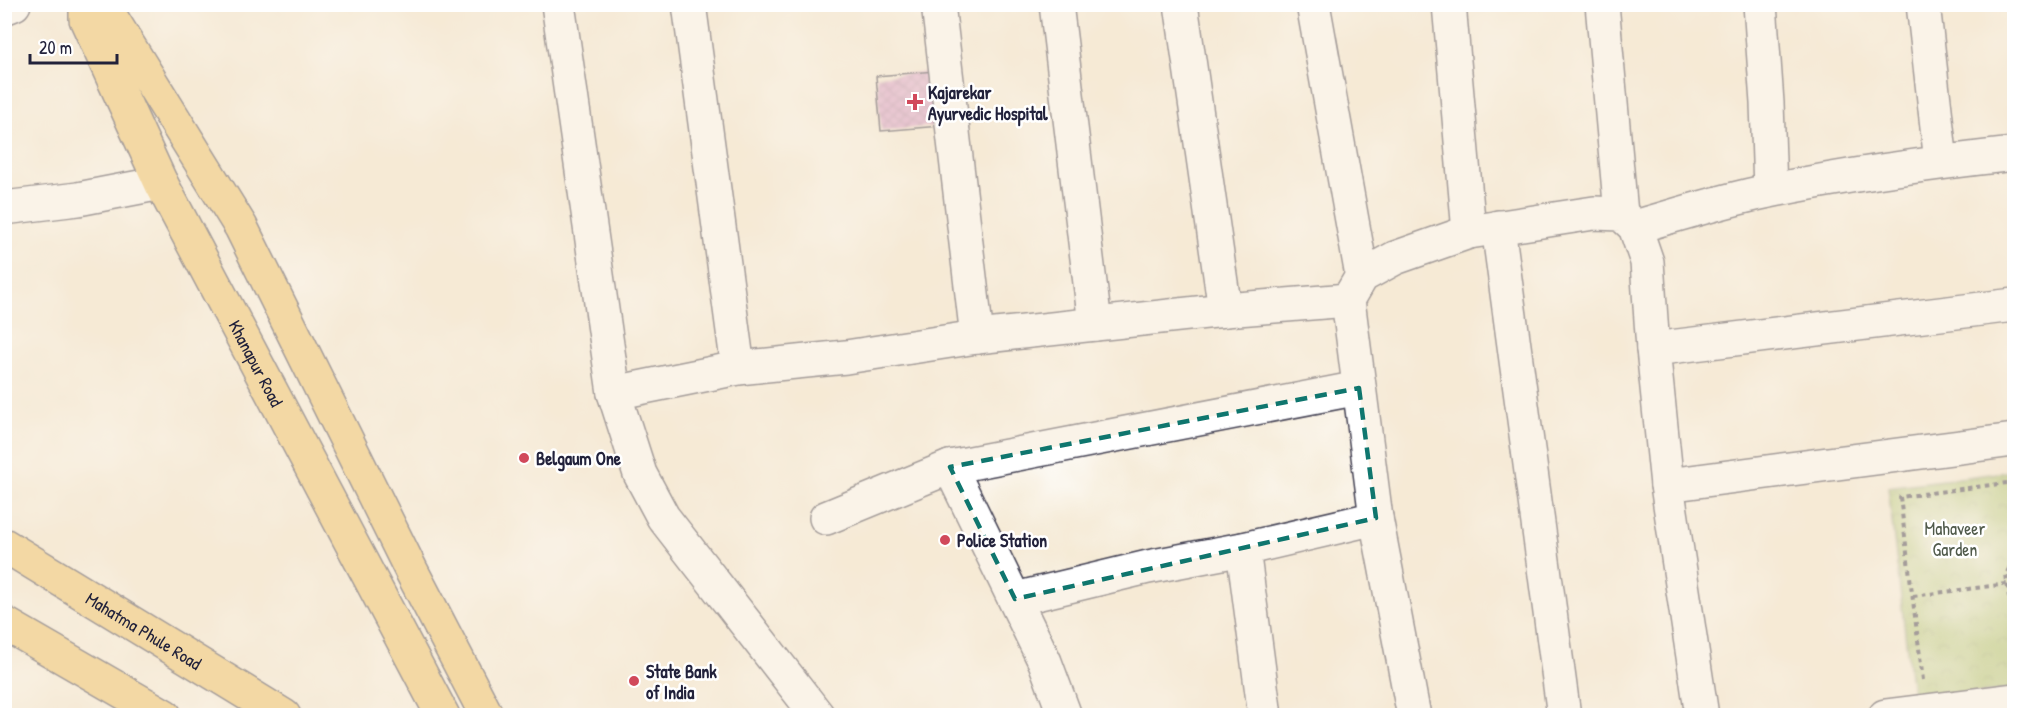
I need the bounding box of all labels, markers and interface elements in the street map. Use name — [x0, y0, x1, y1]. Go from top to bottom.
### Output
scale bar — [30, 27, 117, 65]
text: 20 m — [39, 35, 72, 60]
place label: Kajarekar Ayurvedic Hospital — [928, 80, 1049, 127]
marker: Kajarekar Ayurvedic Hospital — [906, 93, 924, 111]
street label: Khanapur Road — [223, 315, 289, 411]
place label: Belgaum One — [536, 446, 622, 472]
marker: Belgaum One — [517, 451, 531, 465]
park label: Mahaveer Garden — [1925, 516, 1985, 562]
place label: Police Station — [957, 528, 1047, 553]
marker: Police Station — [938, 533, 952, 547]
street label: Mahatma Phule Road — [81, 586, 206, 675]
place label: State Bank of India — [646, 659, 717, 705]
marker: State Bank of India — [627, 674, 641, 688]

